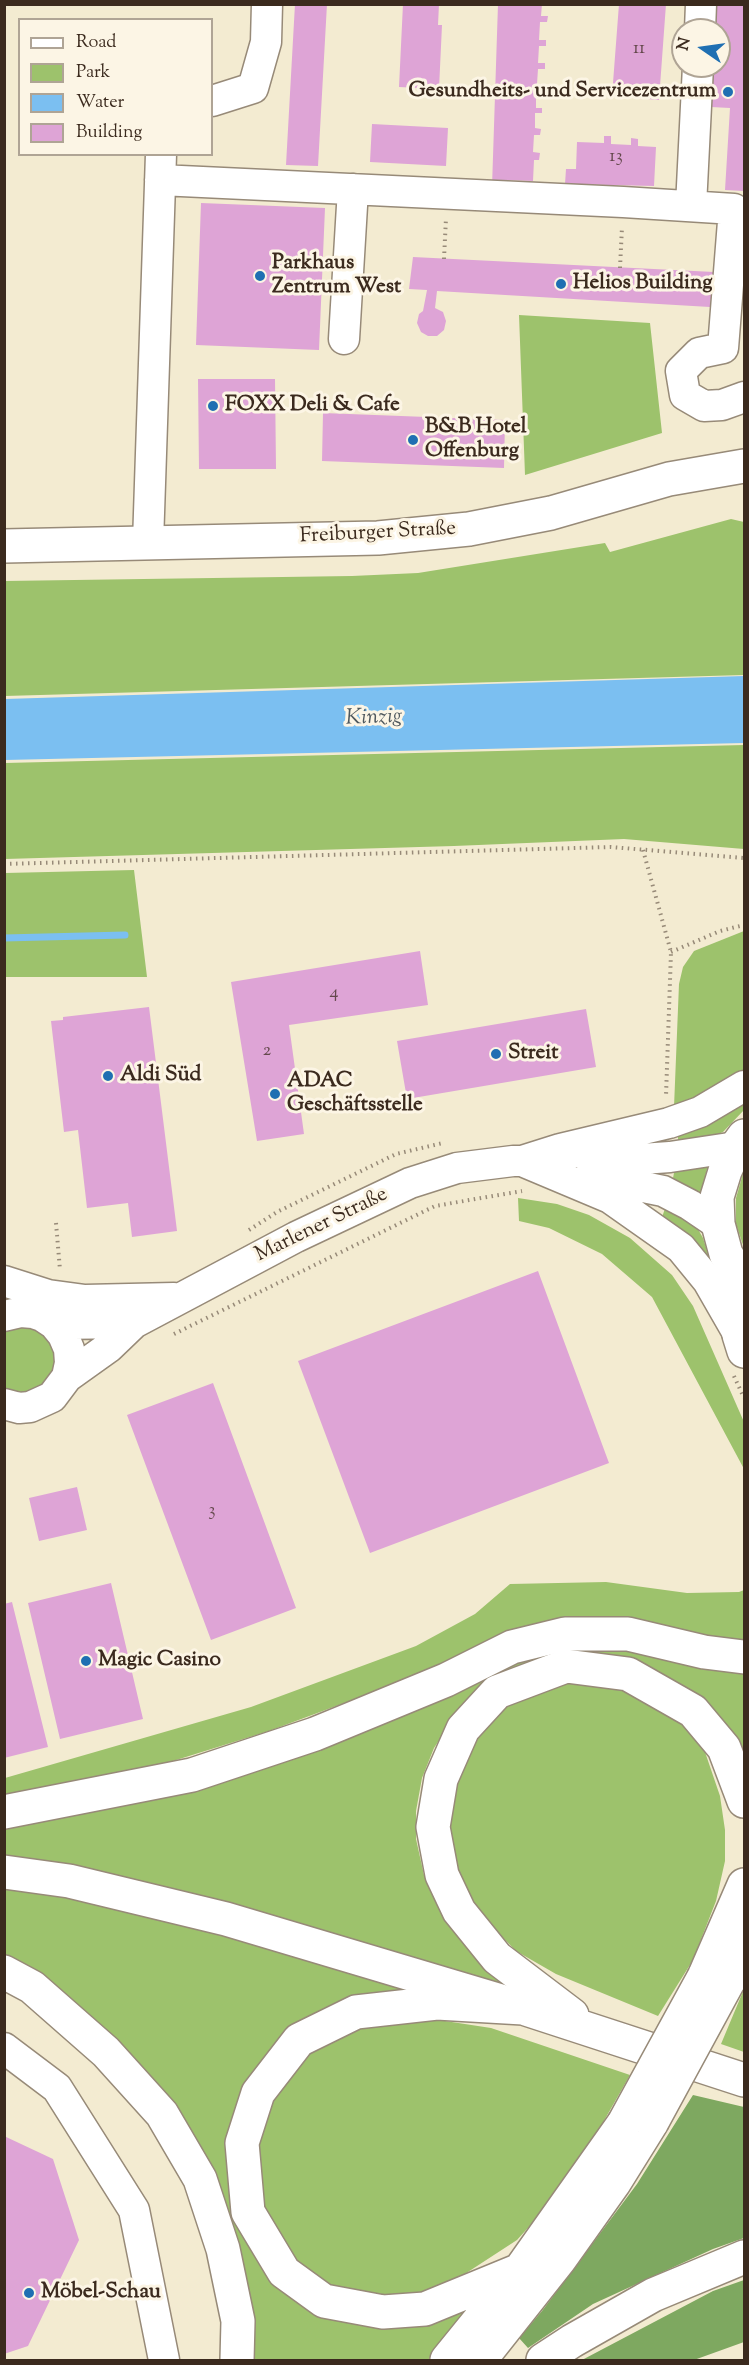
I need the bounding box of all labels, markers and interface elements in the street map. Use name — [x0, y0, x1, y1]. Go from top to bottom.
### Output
legend — [18, 18, 213, 156]
north arrow — [671, 18, 731, 78]
text: Road — [76, 30, 116, 56]
text: N — [672, 35, 698, 53]
house number: 11 — [633, 39, 645, 61]
text: Park — [76, 60, 110, 86]
place label: Gesundheits- und Servicezentrum — [408, 79, 716, 105]
marker: Gesundheits- und Servicezentrum — [721, 85, 735, 99]
text: Water — [76, 90, 124, 116]
text: Building — [76, 120, 142, 146]
house number: 13 — [609, 147, 623, 169]
place label: Parkhaus Zentrum West — [272, 251, 401, 301]
marker: Parkhaus Zentrum West — [253, 269, 267, 283]
place label: Helios Building — [573, 271, 712, 297]
marker: Helios Building — [554, 277, 568, 291]
place label: FOXX Deli & Cafe — [225, 393, 400, 419]
marker: FOXX Deli & Cafe — [206, 399, 220, 413]
place label: B&B Hotel Offenburg — [425, 415, 527, 465]
marker: B&B Hotel Offenburg — [406, 433, 420, 447]
street label: Freiburger Straße — [299, 517, 457, 551]
water label: Kinzig — [345, 705, 403, 733]
house number: 4 — [329, 983, 339, 1005]
house number: 2 — [263, 1041, 271, 1063]
place label: Streit — [508, 1041, 558, 1067]
marker: Streit — [489, 1047, 503, 1061]
place label: Aldi Süd — [120, 1063, 201, 1089]
marker: Aldi Süd — [101, 1069, 115, 1083]
place label: ADAC Geschäftsstelle — [287, 1069, 423, 1119]
marker: ADAC Geschäftsstelle — [268, 1087, 282, 1101]
street label: Marlener Straße — [252, 1183, 392, 1269]
house number: 3 — [208, 1501, 216, 1523]
place label: Magic Casino — [98, 1648, 221, 1674]
marker: Magic Casino — [79, 1654, 93, 1668]
place label: Möbel-Schau — [41, 2280, 161, 2306]
marker: Möbel-Schau — [22, 2286, 36, 2300]

